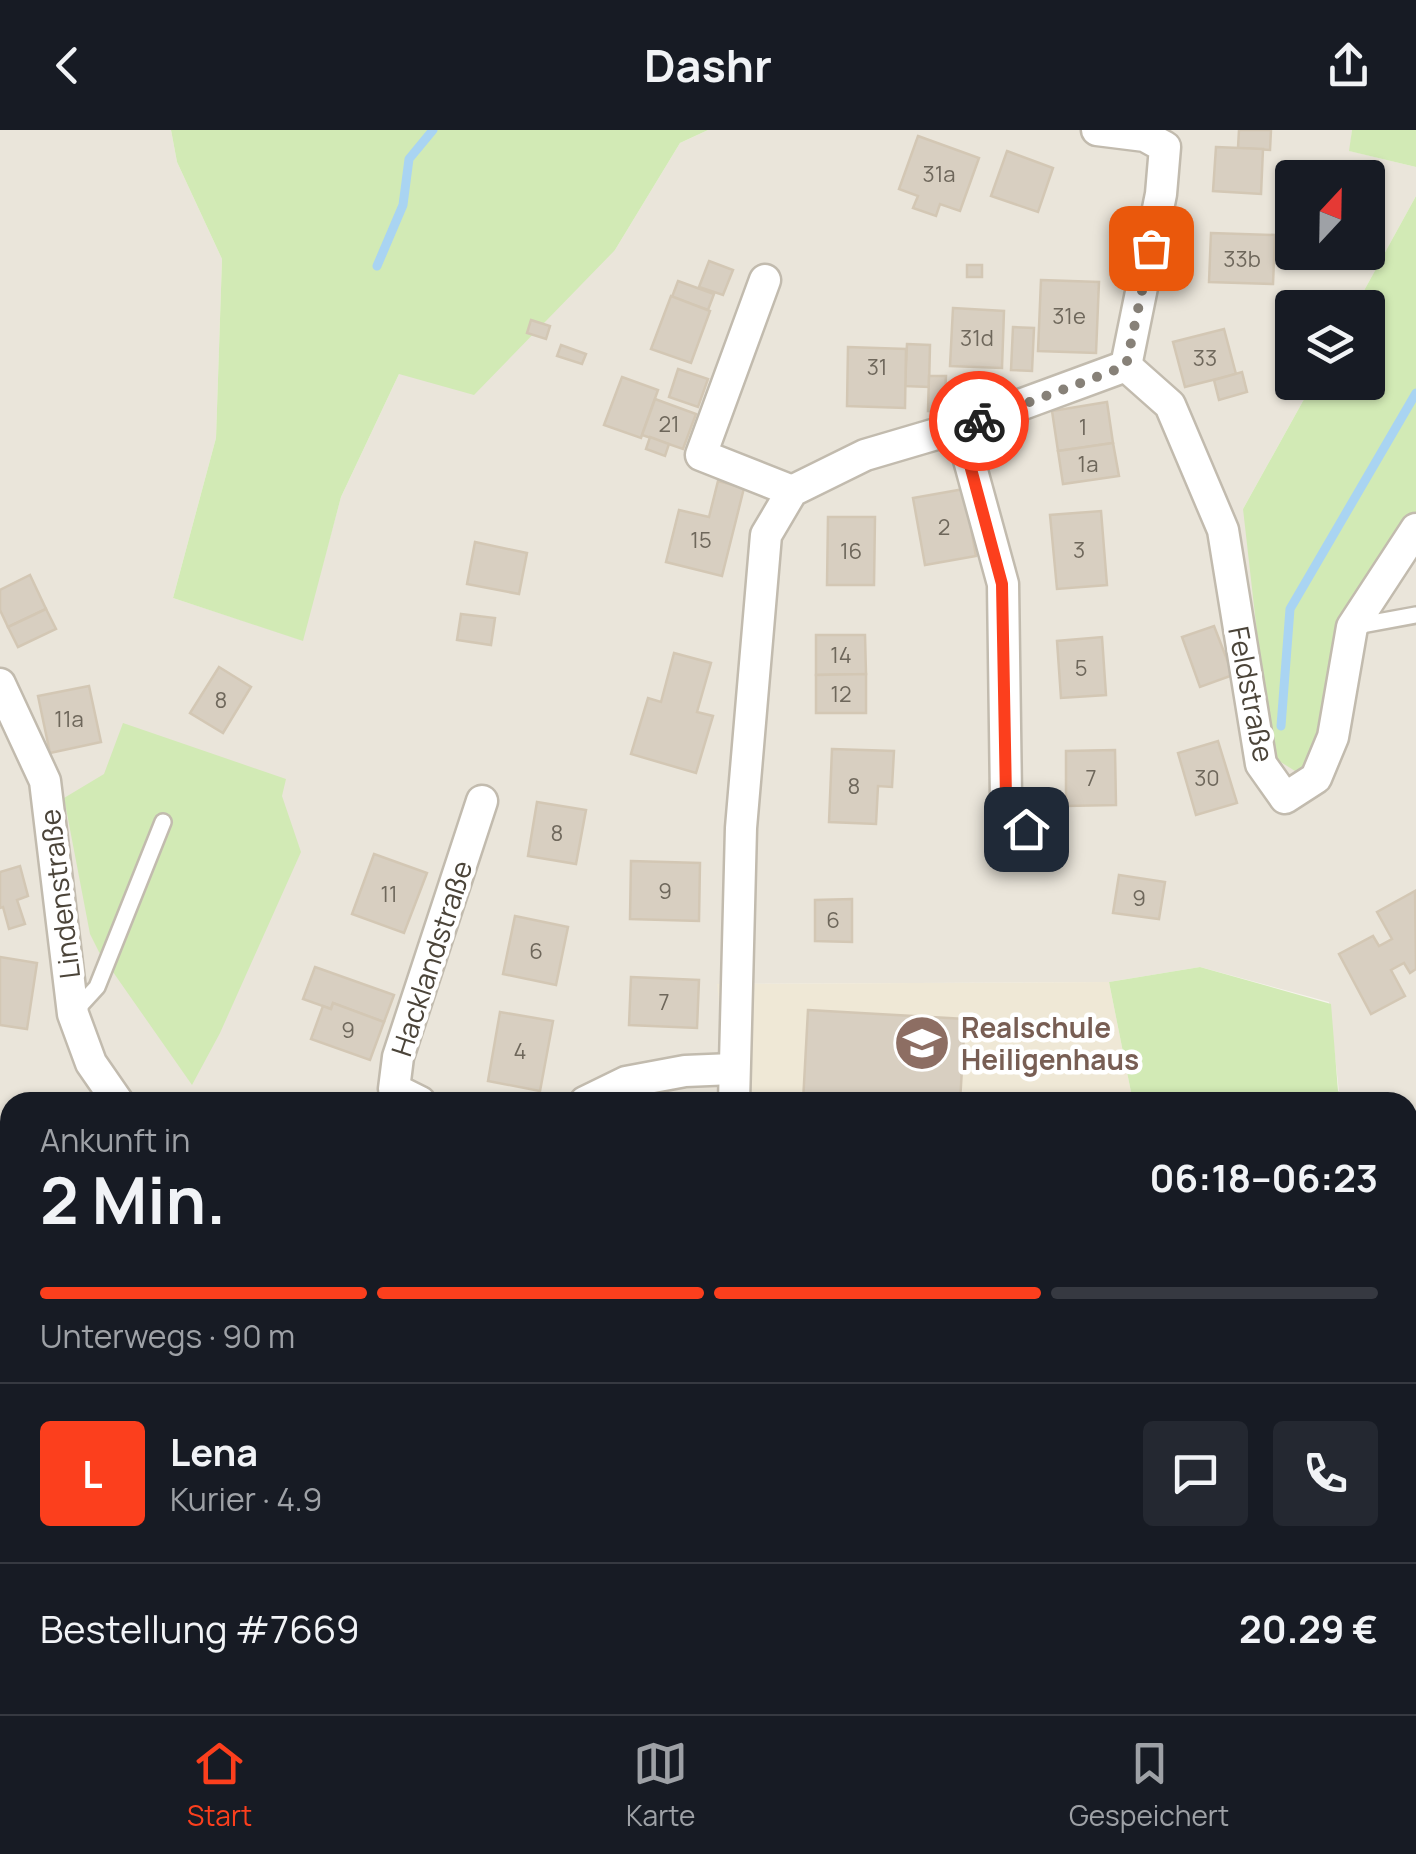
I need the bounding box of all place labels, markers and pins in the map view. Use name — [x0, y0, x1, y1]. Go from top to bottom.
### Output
pin — [1109, 206, 1194, 291]
pin — [984, 787, 1069, 872]
place label: Realschule Heiligenhaus — [961, 1008, 1139, 1078]
school or university icon: Realschule Heiligenhaus — [892, 1013, 952, 1073]

